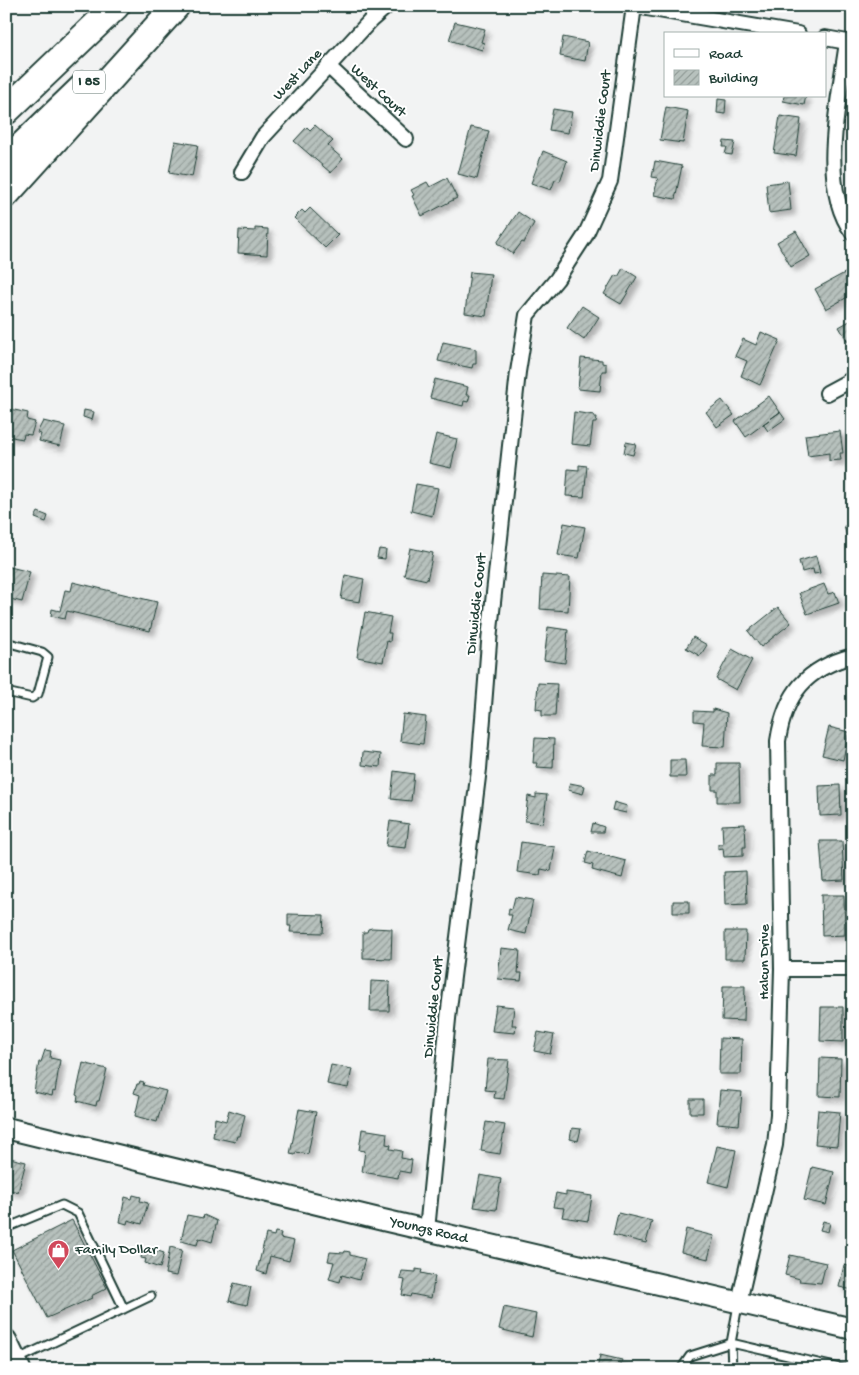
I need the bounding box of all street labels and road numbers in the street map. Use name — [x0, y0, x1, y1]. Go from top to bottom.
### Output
street label: West Lane — [269, 45, 327, 105]
street label: West Court — [346, 61, 411, 123]
street label: Dinwiddie Court — [586, 68, 616, 173]
road number: I 85 — [73, 70, 105, 94]
street label: Dinwiddie Court — [463, 551, 491, 656]
street label: Halcun Drive — [756, 924, 774, 1000]
street label: Dinwiddie Court — [420, 954, 448, 1059]
street label: Youngs Road — [386, 1212, 471, 1249]

